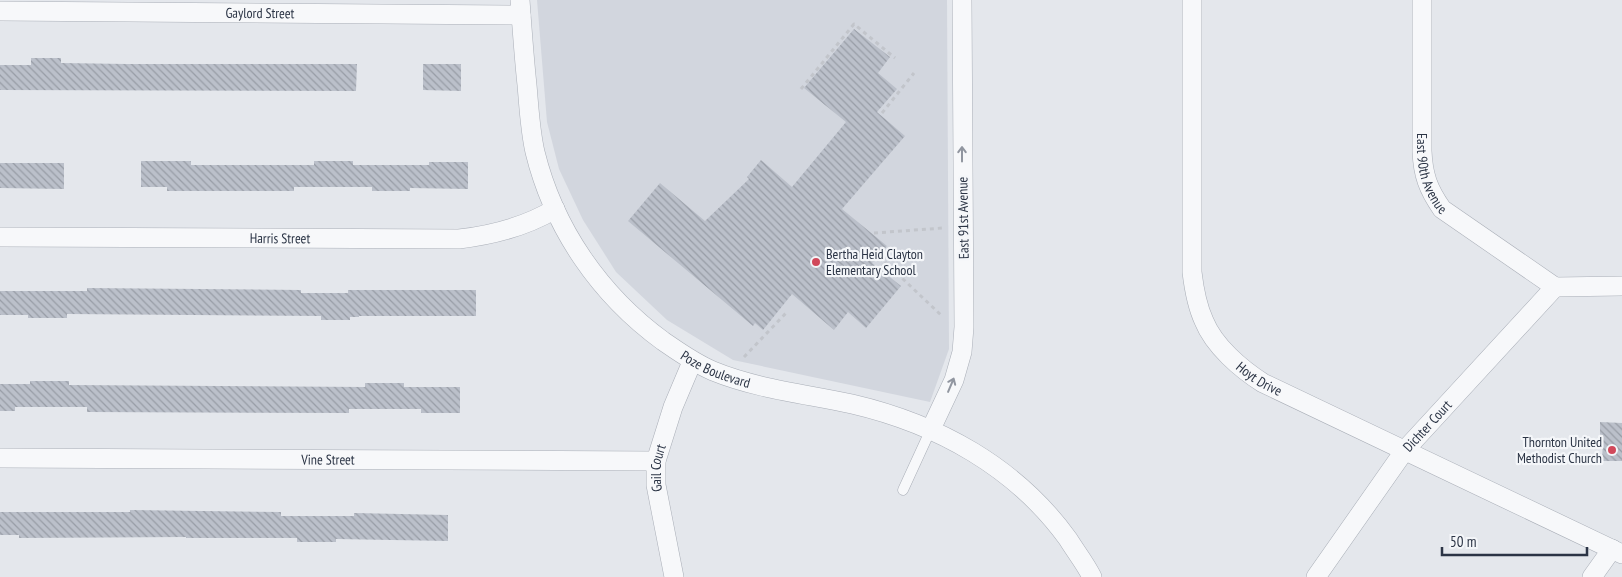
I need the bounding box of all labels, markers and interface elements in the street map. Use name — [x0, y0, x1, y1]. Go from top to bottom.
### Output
street label: Gaylord Street — [225, 4, 295, 22]
street label: East 90th Avenue — [1413, 133, 1450, 219]
one-way arrow — [957, 147, 967, 163]
street label: East 91st Avenue — [953, 176, 973, 259]
street label: Harris Street — [250, 229, 310, 247]
place label: Bertha Heid Clayton Elementary School — [826, 245, 923, 279]
marker: Bertha Heid Clayton Elementary School — [810, 256, 822, 268]
street label: Poze Boulevard — [677, 347, 752, 392]
street label: Hoyt Drive — [1232, 358, 1285, 400]
one-way arrow — [947, 378, 957, 393]
street label: Dichter Court — [1399, 396, 1456, 455]
place label: Thornton United Methodist Church — [1517, 433, 1602, 467]
street label: Gail Court — [647, 442, 670, 493]
marker: Thornton United Methodist Church — [1606, 444, 1618, 456]
street label: Vine Street — [300, 450, 355, 469]
scale bar — [1442, 524, 1587, 556]
text: 50 m — [1450, 532, 1476, 551]

